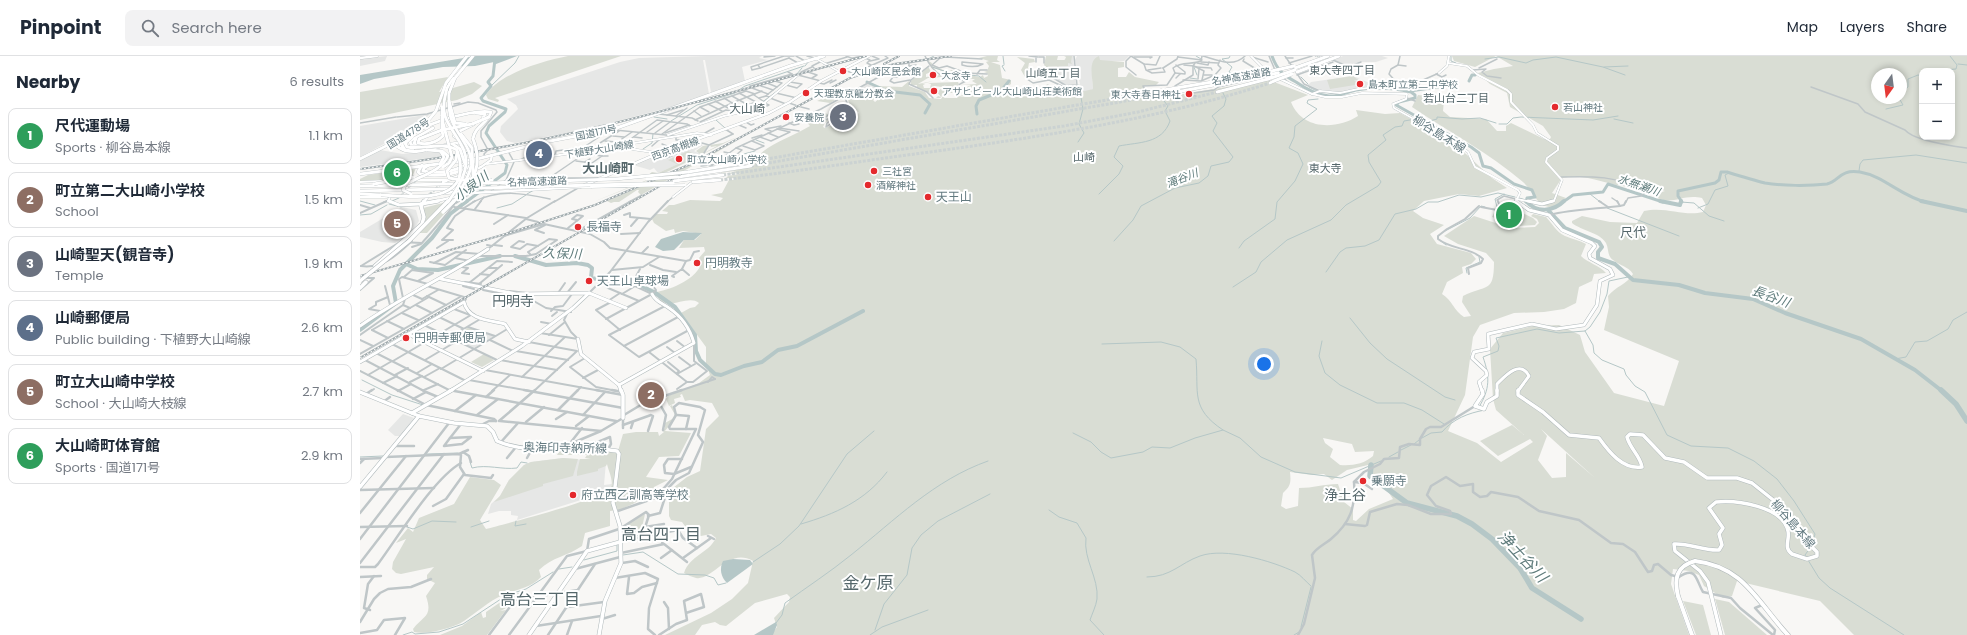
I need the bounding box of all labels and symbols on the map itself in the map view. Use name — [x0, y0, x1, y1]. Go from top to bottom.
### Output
district label: 東大寺四丁目 — [1309, 62, 1375, 78]
place label: 大山崎区民会館 — [851, 64, 921, 79]
street label: 名神高速道路 — [1210, 64, 1272, 89]
district label: 山崎五丁目 — [1026, 65, 1081, 81]
marker: 大山崎区民会館 — [838, 66, 848, 76]
place label: 大念寺 — [941, 68, 971, 83]
north arrow — [1871, 68, 1907, 104]
marker: 大念寺 — [928, 70, 938, 80]
place label: 島本町立第二中学校 — [1368, 77, 1458, 92]
marker: 島本町立第二中学校 — [1355, 79, 1365, 89]
place label: アサヒビール大山崎山荘美術館 — [942, 84, 1082, 99]
place label: 天理教京龍分教会 — [814, 86, 894, 101]
marker: アサヒビール大山崎山荘美術館 — [929, 86, 939, 96]
place label: 東大寺春日神社 — [1111, 87, 1181, 102]
marker: 天理教京龍分教会 — [801, 88, 811, 98]
marker: 東大寺春日神社 — [1184, 89, 1194, 99]
district label: 若山台二丁目 — [1423, 90, 1489, 106]
district label: 大山崎 — [729, 100, 765, 117]
place label: 若山神社 — [1563, 100, 1603, 115]
pin: 3 — [830, 102, 856, 132]
marker: 若山神社 — [1550, 102, 1560, 112]
place label: 安養院 — [794, 110, 824, 125]
street label: 柳谷島本線 — [1409, 110, 1469, 157]
marker: 安養院 — [781, 112, 791, 122]
street label: 国道478号 — [384, 114, 433, 153]
street label: 国道171号 — [574, 121, 618, 144]
street label: 西京高槻線 — [649, 133, 701, 164]
street label: 下植野大山崎線 — [563, 137, 635, 162]
pin: 4 — [526, 139, 552, 169]
district label: 山崎 — [1073, 149, 1095, 165]
place label: 町立大山崎小学校 — [687, 152, 767, 167]
marker: 町立大山崎小学校 — [674, 154, 684, 164]
pin: 6 — [384, 158, 410, 188]
district label: 大山崎町 — [582, 159, 634, 178]
district label: 東大寺 — [1309, 160, 1342, 176]
place label: 三社宮 — [882, 164, 912, 179]
water label: 滝谷川 — [1164, 164, 1201, 191]
water label: 小泉川 — [450, 166, 494, 206]
marker: 三社宮 — [869, 166, 879, 176]
water label: 水無瀬川 — [1616, 170, 1663, 200]
street label: 名神高速道路 — [507, 173, 567, 190]
place label: 酒解神社 — [876, 178, 916, 193]
marker: 酒解神社 — [863, 180, 873, 190]
place label: 天王山 — [936, 188, 972, 205]
marker: 天王山 — [923, 192, 933, 202]
pin: 1 — [1496, 200, 1522, 230]
pin: 5 — [384, 209, 410, 239]
place label: 長福寺 — [586, 218, 622, 235]
marker: 長福寺 — [573, 222, 583, 232]
district label: 尺代 — [1620, 223, 1646, 242]
water label: 久保川 — [542, 243, 584, 264]
place label: 円明教寺 — [705, 254, 753, 271]
marker: 円明教寺 — [692, 258, 702, 268]
place label: 天王山卓球場 — [597, 272, 669, 289]
marker: 天王山卓球場 — [584, 276, 594, 286]
water label: 長谷川 — [1749, 281, 1794, 313]
district label: 円明寺 — [492, 291, 534, 311]
place label: 円明寺郵便局 — [414, 329, 486, 346]
marker: 円明寺郵便局 — [401, 333, 411, 343]
your location — [1254, 354, 1274, 374]
pin: 2 — [638, 380, 664, 410]
street label: 奥海印寺納所線 — [523, 438, 607, 457]
place label: 乗願寺 — [1371, 472, 1407, 489]
marker: 乗願寺 — [1358, 476, 1368, 486]
district label: 浄土谷 — [1324, 485, 1366, 505]
place label: 府立西乙訓高等学校 — [581, 486, 689, 503]
marker: 府立西乙訓高等学校 — [568, 490, 578, 500]
street label: 柳谷島本線 — [1767, 495, 1819, 552]
district label: 高台四丁目 — [621, 523, 701, 546]
water label: 浄土谷川 — [1492, 525, 1554, 589]
district label: 金ケ原 — [843, 571, 894, 595]
district label: 高台三丁目 — [500, 588, 580, 611]

